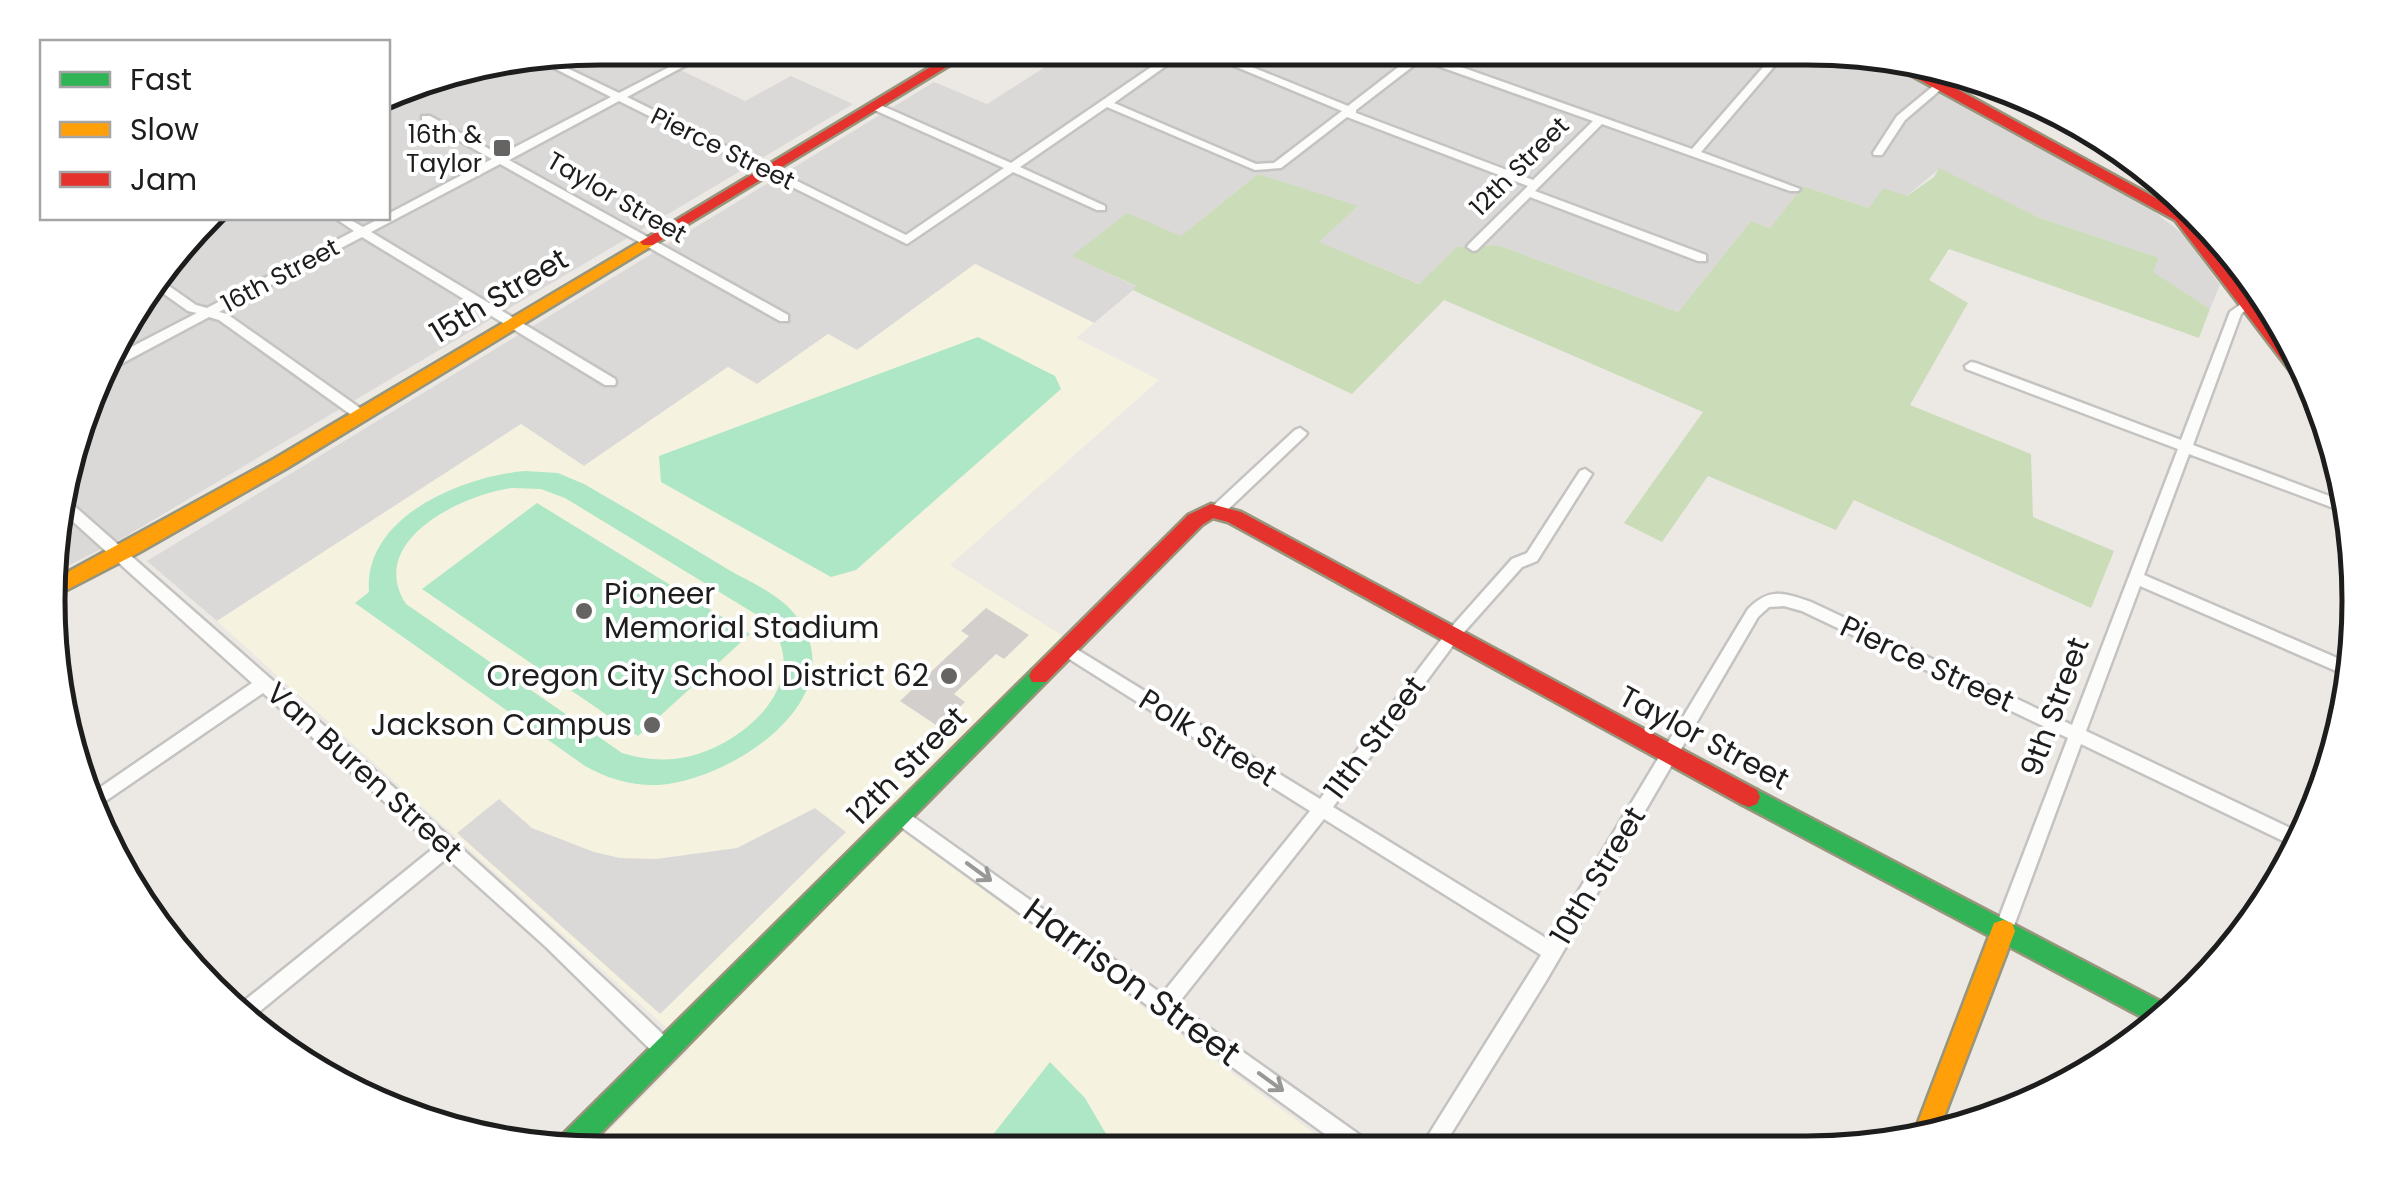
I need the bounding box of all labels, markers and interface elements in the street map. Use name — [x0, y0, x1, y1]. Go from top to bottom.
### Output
legend — [40, 40, 390, 220]
text: Fast — [130, 58, 192, 101]
street label: Pierce Street — [645, 99, 801, 198]
text: Slow — [130, 108, 199, 151]
street label: 12th Street — [1462, 109, 1577, 224]
place label: 16th & Taylor — [406, 117, 483, 181]
marker: 16th & Taylor — [491, 137, 513, 159]
street label: Taylor Street — [541, 143, 693, 252]
text: Jam — [130, 158, 197, 201]
street label: 16th Street — [215, 230, 345, 321]
street label: 15th Street — [421, 237, 576, 354]
place label: Pioneer Memorial Stadium — [604, 572, 879, 649]
marker: Pioneer Memorial Stadium — [573, 600, 595, 622]
street label: Pierce Street — [1833, 605, 2021, 723]
street label: 9th Street — [2010, 631, 2100, 782]
place label: Oregon City School District 62 — [487, 654, 929, 697]
marker: Oregon City School District 62 — [938, 665, 960, 687]
street label: 11th Street — [1314, 667, 1435, 809]
street label: Van Buren Street — [257, 672, 472, 871]
street label: Taylor Street — [1612, 675, 1797, 800]
street label: Polk Street — [1131, 678, 1285, 797]
street label: 12th Street — [837, 696, 976, 835]
place label: Jackson Campus — [371, 703, 632, 746]
marker: Jackson Campus — [641, 714, 663, 736]
street label: 10th Street — [1539, 798, 1656, 953]
one-way arrow — [965, 861, 992, 882]
street label: Harrison Street — [1014, 886, 1251, 1077]
one-way arrow — [1257, 1072, 1284, 1093]

